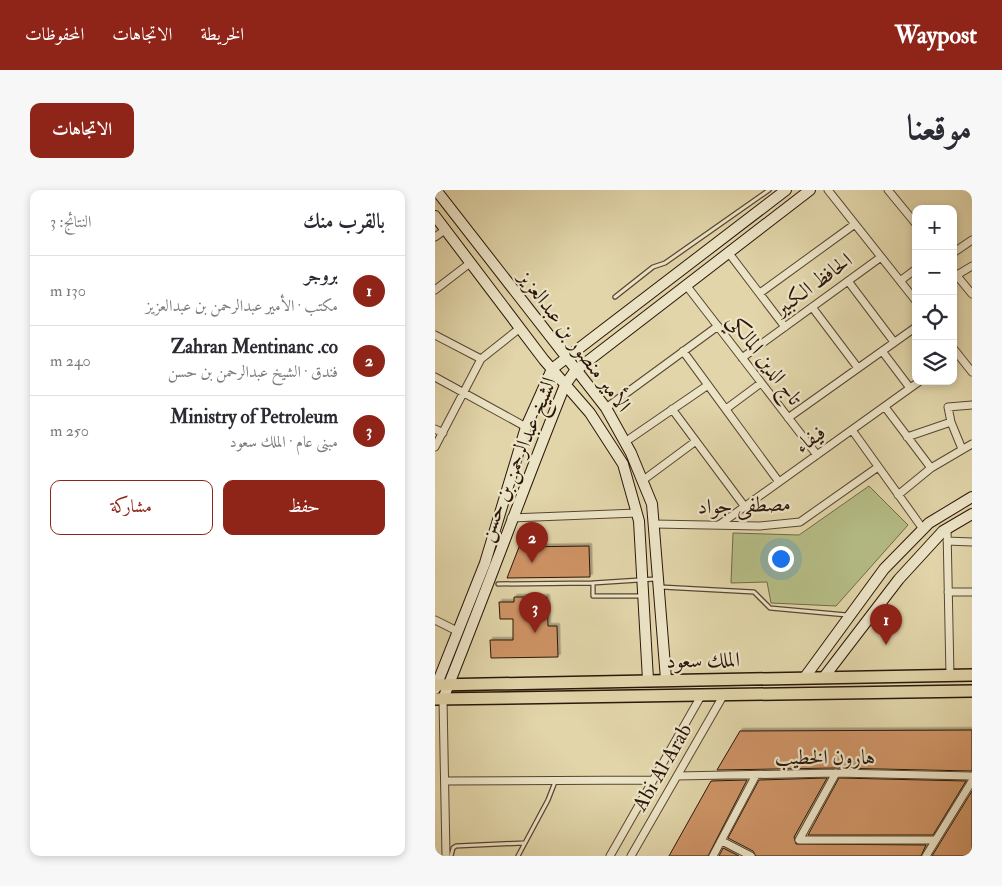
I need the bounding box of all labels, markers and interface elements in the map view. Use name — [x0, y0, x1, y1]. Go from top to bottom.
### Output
text: Waypost — [895, 20, 977, 51]
text: المحفوظات — [25, 23, 84, 46]
text: الاتجاهات — [112, 23, 172, 46]
text: الخريطة — [200, 23, 244, 46]
button: الاتجاهات — [30, 103, 134, 158]
text: موقعنا — [907, 106, 972, 150]
map controls — [912, 205, 957, 385]
button: + — [912, 205, 957, 250]
text: بالقرب منك — [303, 208, 385, 235]
text: النتائج: 3 — [50, 212, 92, 232]
street label: الحافظ الكبير — [767, 247, 858, 323]
button: − — [912, 250, 957, 295]
street label: الأمير منصور بن عبدالعزيز — [511, 262, 638, 418]
text: بروجر — [305, 263, 338, 287]
text: 130 m — [50, 281, 86, 301]
text: 1 — [366, 281, 372, 301]
button: locate — [912, 295, 957, 340]
text: مكتب · الأمير عبدالرحمن بن عبدالعزيز — [146, 296, 338, 316]
street label: تاج الدين المالكي — [717, 308, 809, 415]
text: Zahran Mentinanc .co — [171, 335, 338, 359]
button: layers — [912, 340, 957, 385]
text: 240 m — [50, 351, 91, 371]
text: 2 — [365, 351, 373, 371]
text: فندق · الشيخ عبدالرحمن بن حسن — [168, 362, 338, 382]
street label: الشيخ عبدالرحمن بن حسن — [472, 373, 567, 547]
text: Ministry of Petroleum — [170, 405, 338, 429]
street label: فيفاء — [789, 419, 831, 460]
text: 250 m — [50, 421, 89, 441]
text: 3 — [366, 421, 372, 441]
text: مبنى عام · الملك سعود — [229, 432, 338, 452]
button: مشاركة — [50, 480, 213, 535]
button: حفظ — [223, 480, 385, 535]
street label: مصطفى جواد — [697, 490, 791, 522]
pin: 2 — [516, 522, 548, 563]
your location — [768, 546, 794, 572]
pin: 3 — [519, 592, 551, 633]
pin: 1 — [870, 604, 902, 645]
street label: الملك سعود — [666, 646, 740, 675]
street label: Abi Al Arab — [626, 719, 698, 817]
street label: هارون الخطيب — [775, 744, 875, 771]

